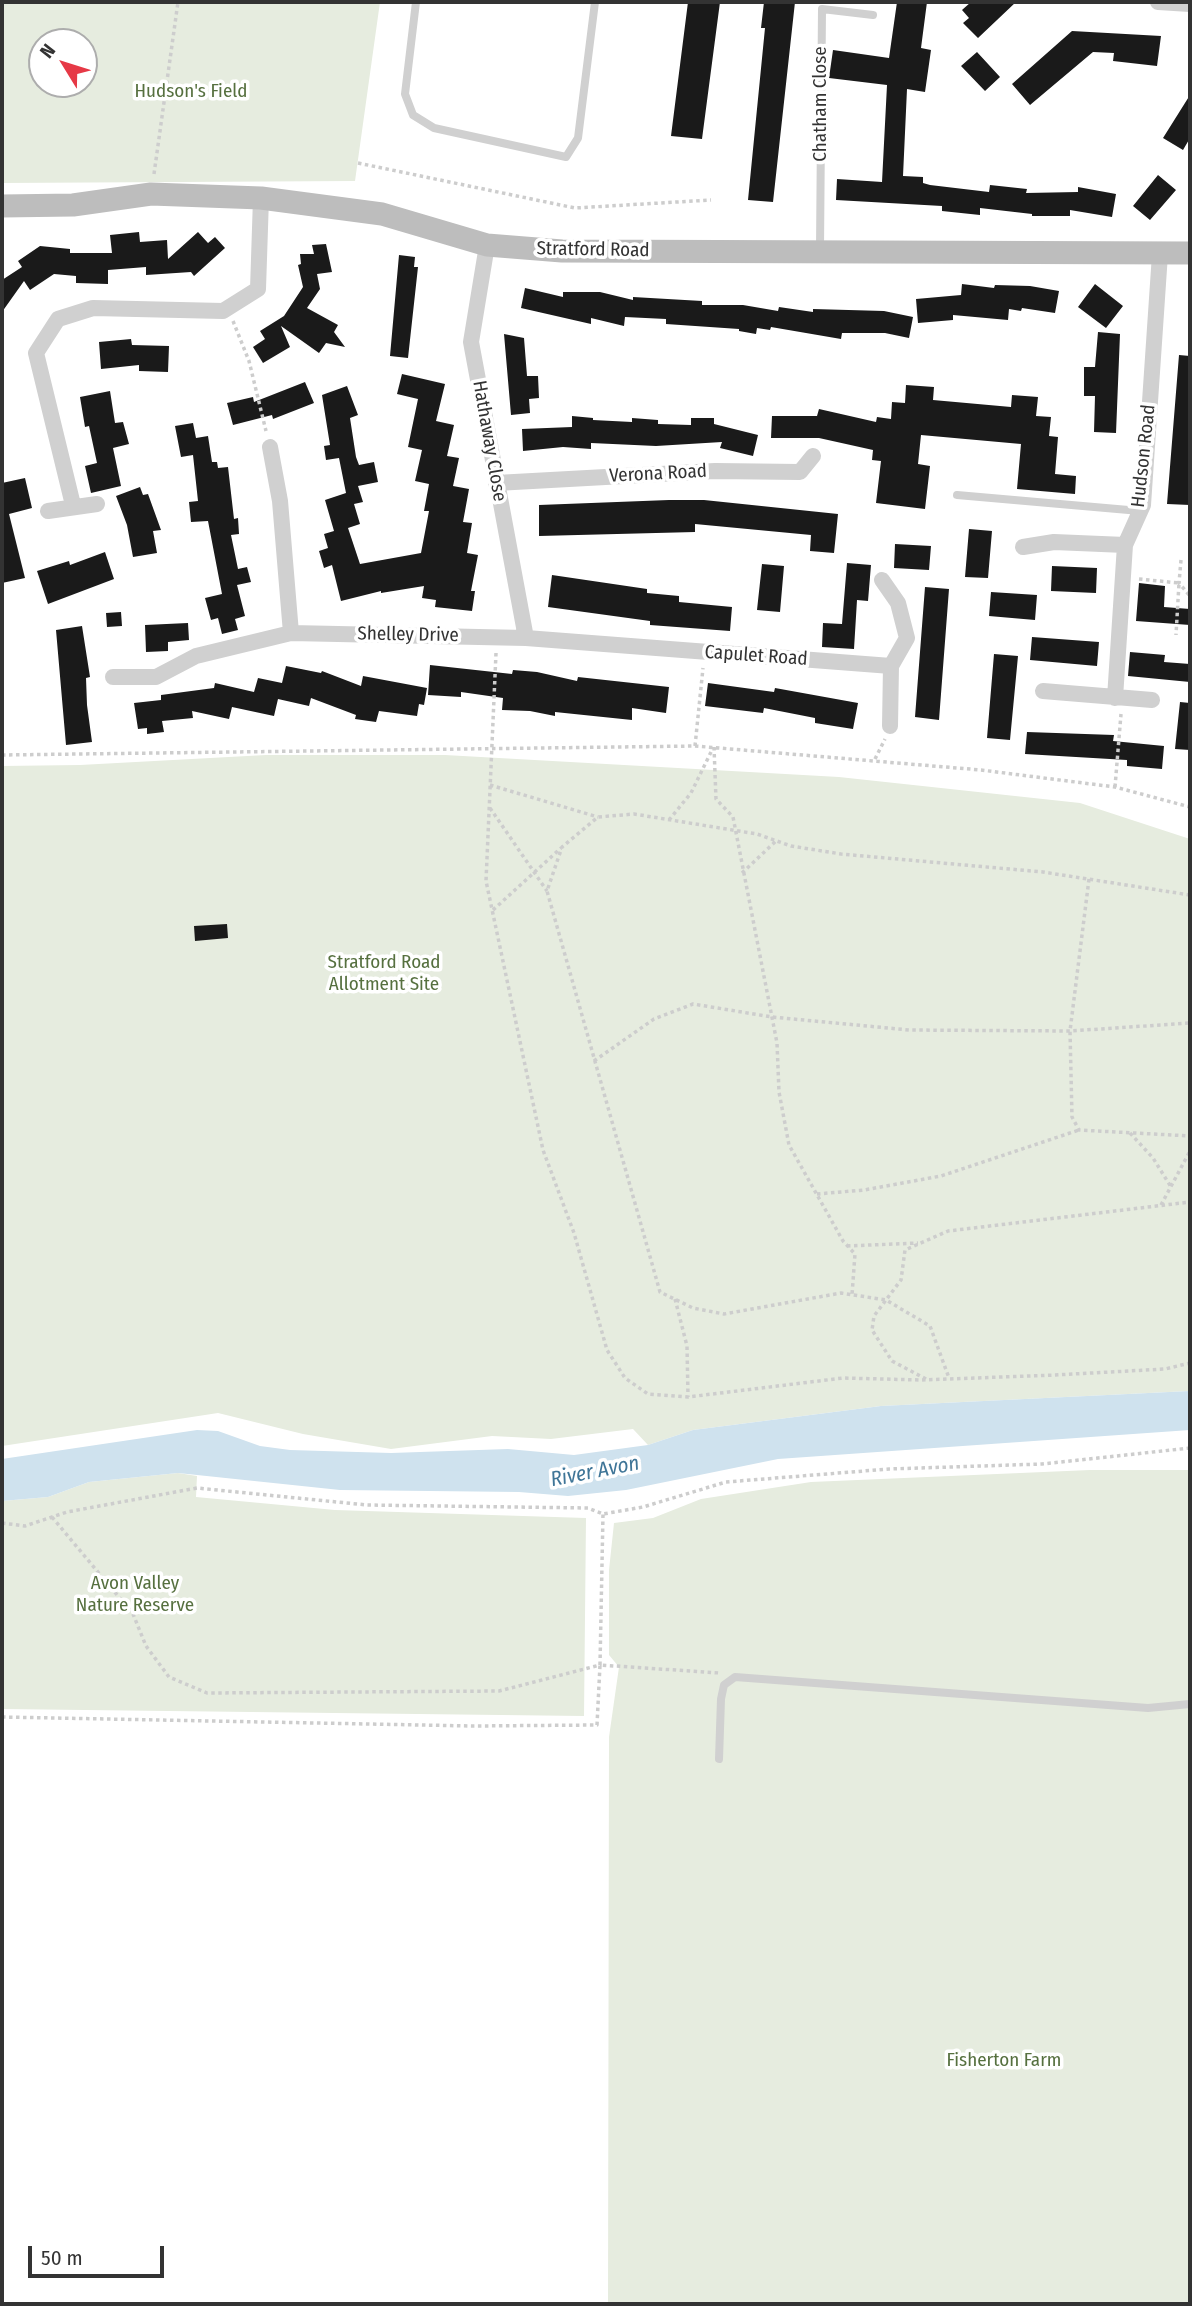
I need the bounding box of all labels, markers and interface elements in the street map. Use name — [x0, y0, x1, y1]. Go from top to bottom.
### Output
north arrow — [28, 28, 98, 98]
text: N — [35, 39, 60, 63]
street label: Chatham Close — [810, 46, 832, 162]
park label: Hudson's Field — [135, 81, 247, 103]
street label: Stratford Road — [536, 238, 650, 262]
street label: Hathaway Close — [467, 379, 511, 503]
street label: Hudson Road — [1127, 403, 1161, 509]
street label: Verona Road — [609, 460, 707, 488]
street label: Shelley Drive — [357, 623, 459, 647]
street label: Capulet Road — [704, 641, 808, 671]
park label: Stratford Road Allotment Site — [328, 952, 440, 996]
water label: River Avon — [548, 1451, 642, 1493]
park label: Avon Valley Nature Reserve — [76, 1573, 194, 1617]
park label: Fisherton Farm — [947, 2050, 1061, 2072]
scale bar — [32, 2232, 168, 2276]
text: 50 m — [41, 2245, 83, 2271]

